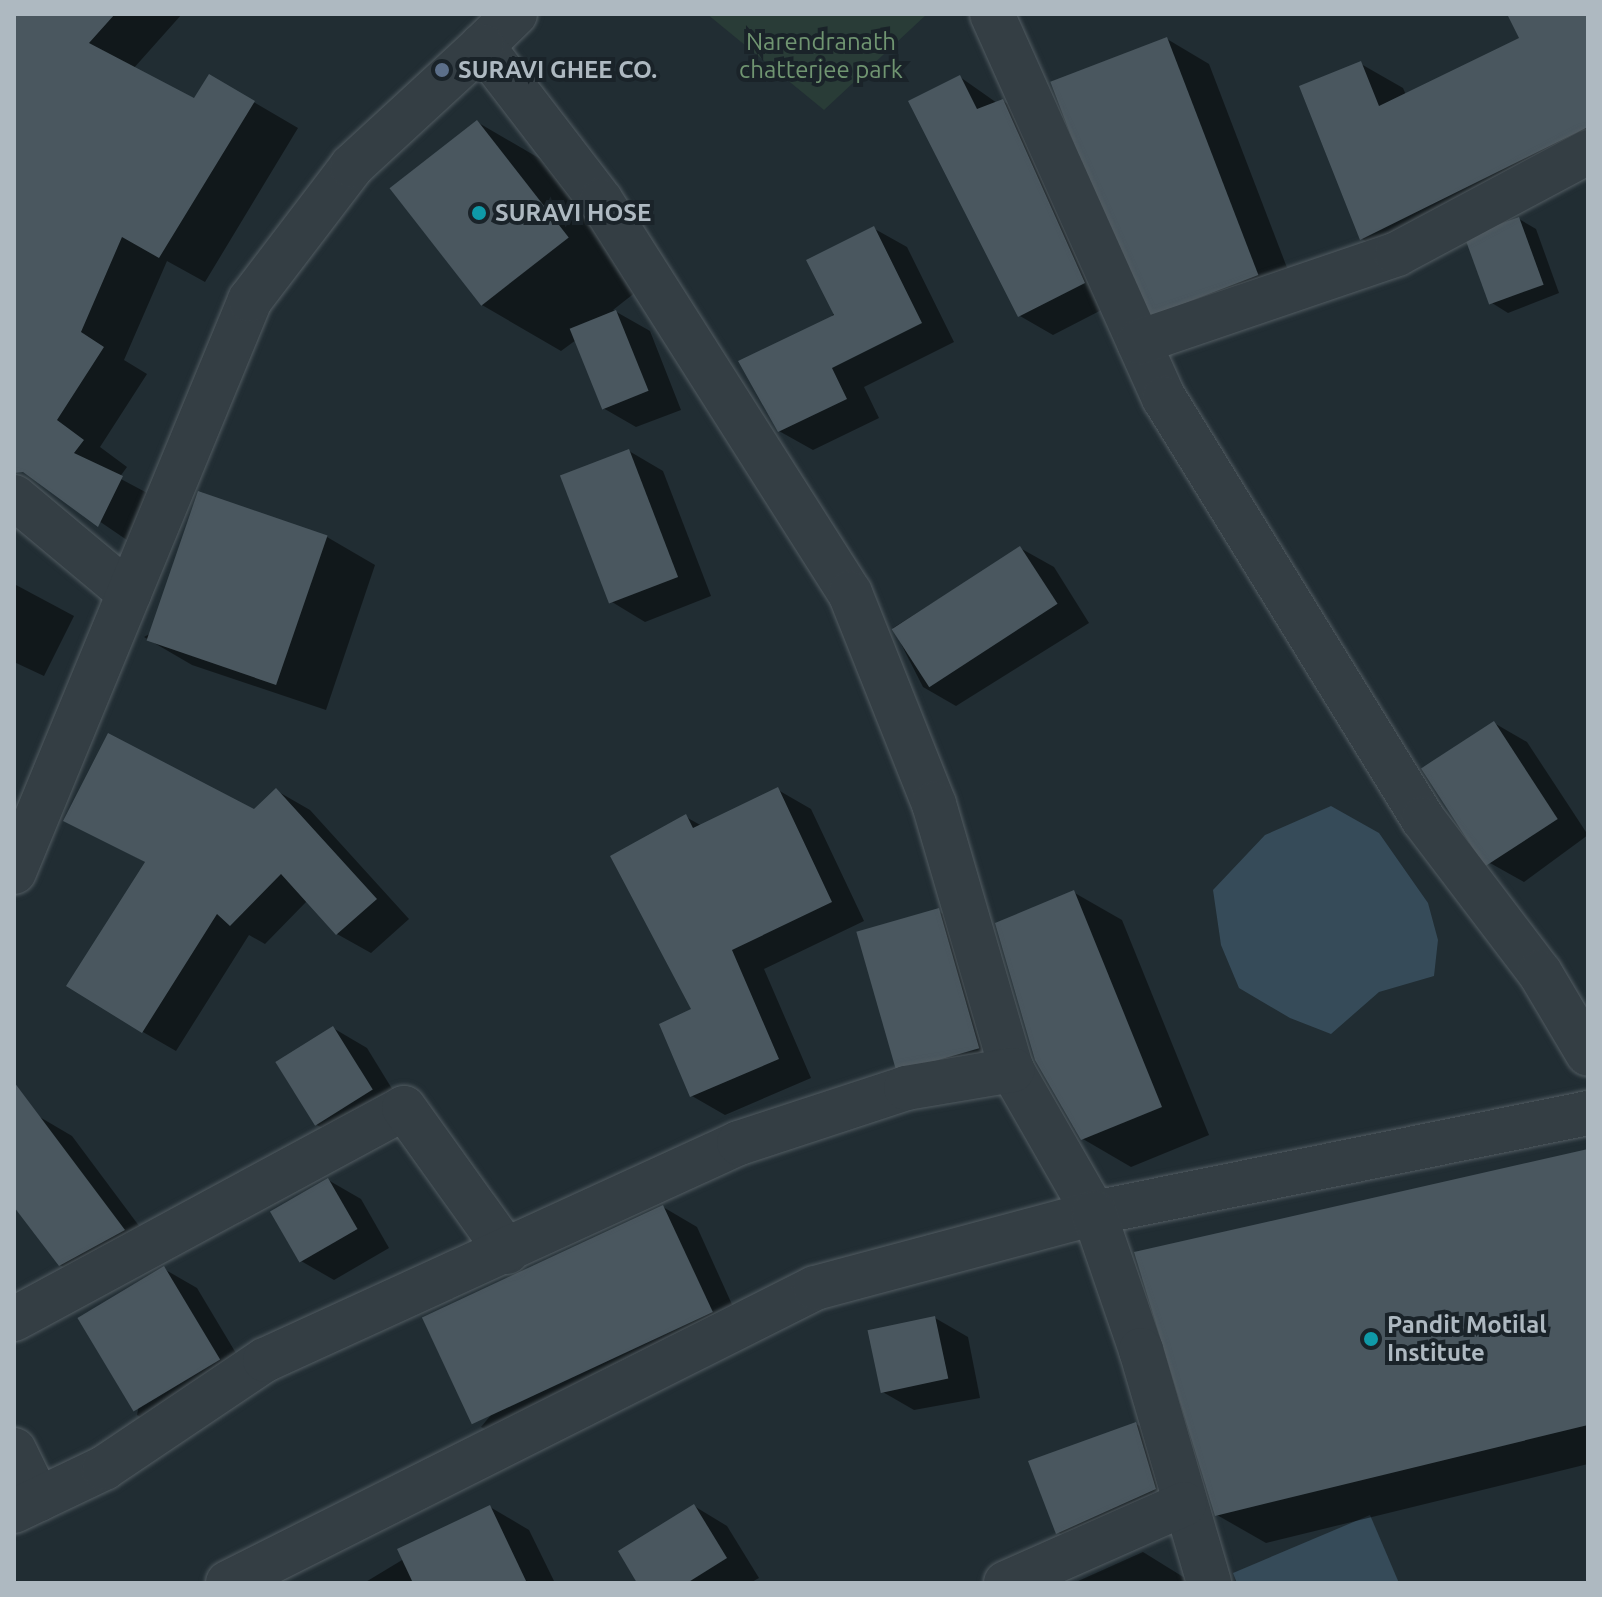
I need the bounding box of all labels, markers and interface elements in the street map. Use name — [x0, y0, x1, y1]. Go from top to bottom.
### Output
park label: Narendranath chatterjee park — [739, 28, 903, 84]
place label: SURAVI GHEE CO. — [458, 56, 657, 84]
marker: SURAVI GHEE CO. — [433, 61, 451, 79]
place label: SURAVI HOSE — [495, 199, 651, 227]
marker: SURAVI HOSE — [470, 204, 488, 222]
place label: Pandit Motilal Institute — [1387, 1311, 1547, 1367]
marker: Pandit Motilal Institute — [1362, 1330, 1380, 1348]

